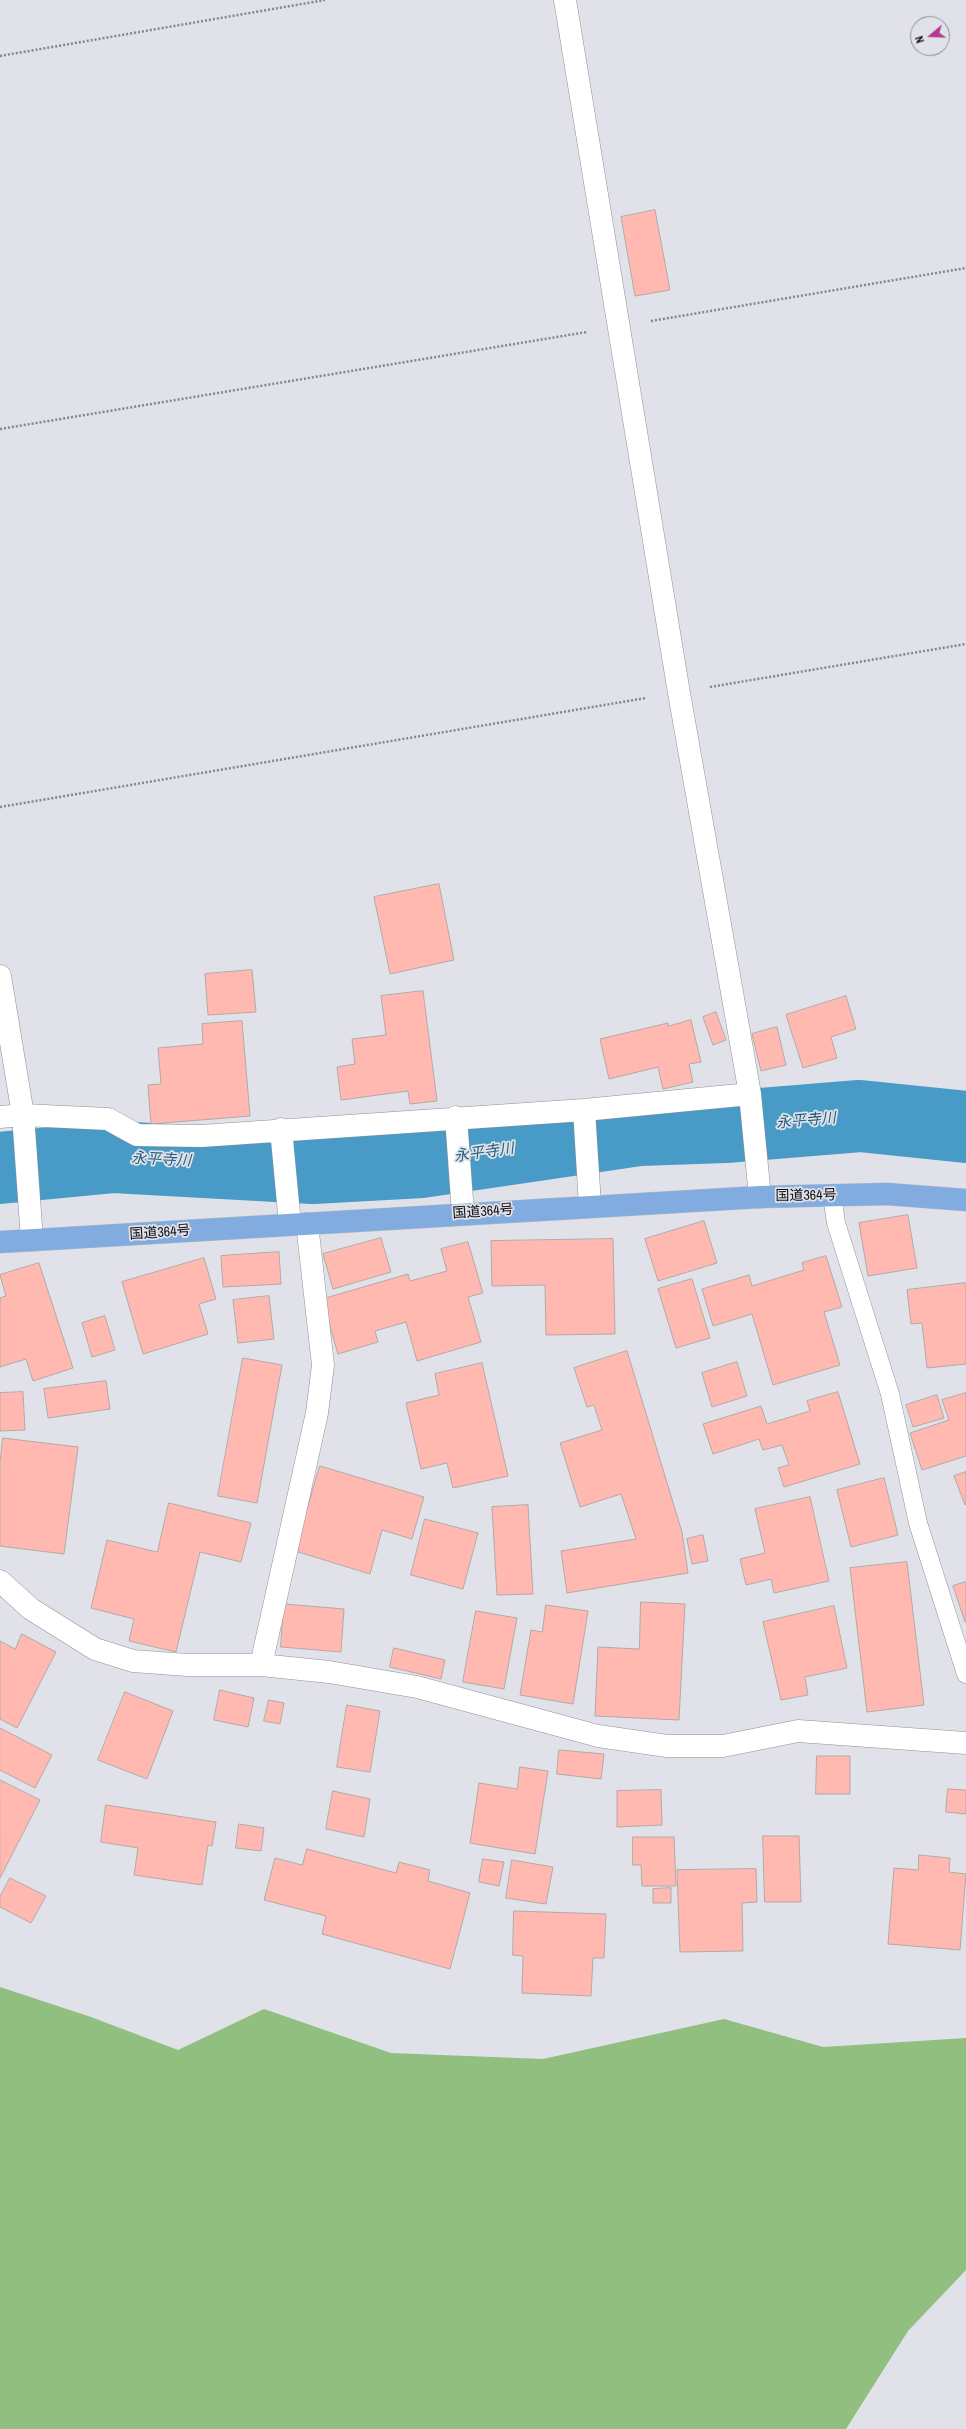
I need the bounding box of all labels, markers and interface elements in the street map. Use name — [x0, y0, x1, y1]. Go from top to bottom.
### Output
north arrow — [910, 16, 950, 56]
text: N — [912, 34, 927, 45]
water label: 永平寺川 — [775, 1109, 837, 1133]
water label: 永平寺川 — [453, 1140, 515, 1166]
water label: 永平寺川 — [131, 1149, 191, 1171]
street label: 国道364号 — [775, 1187, 837, 1205]
street label: 国道364号 — [452, 1201, 514, 1223]
street label: 国道364号 — [129, 1222, 191, 1244]

